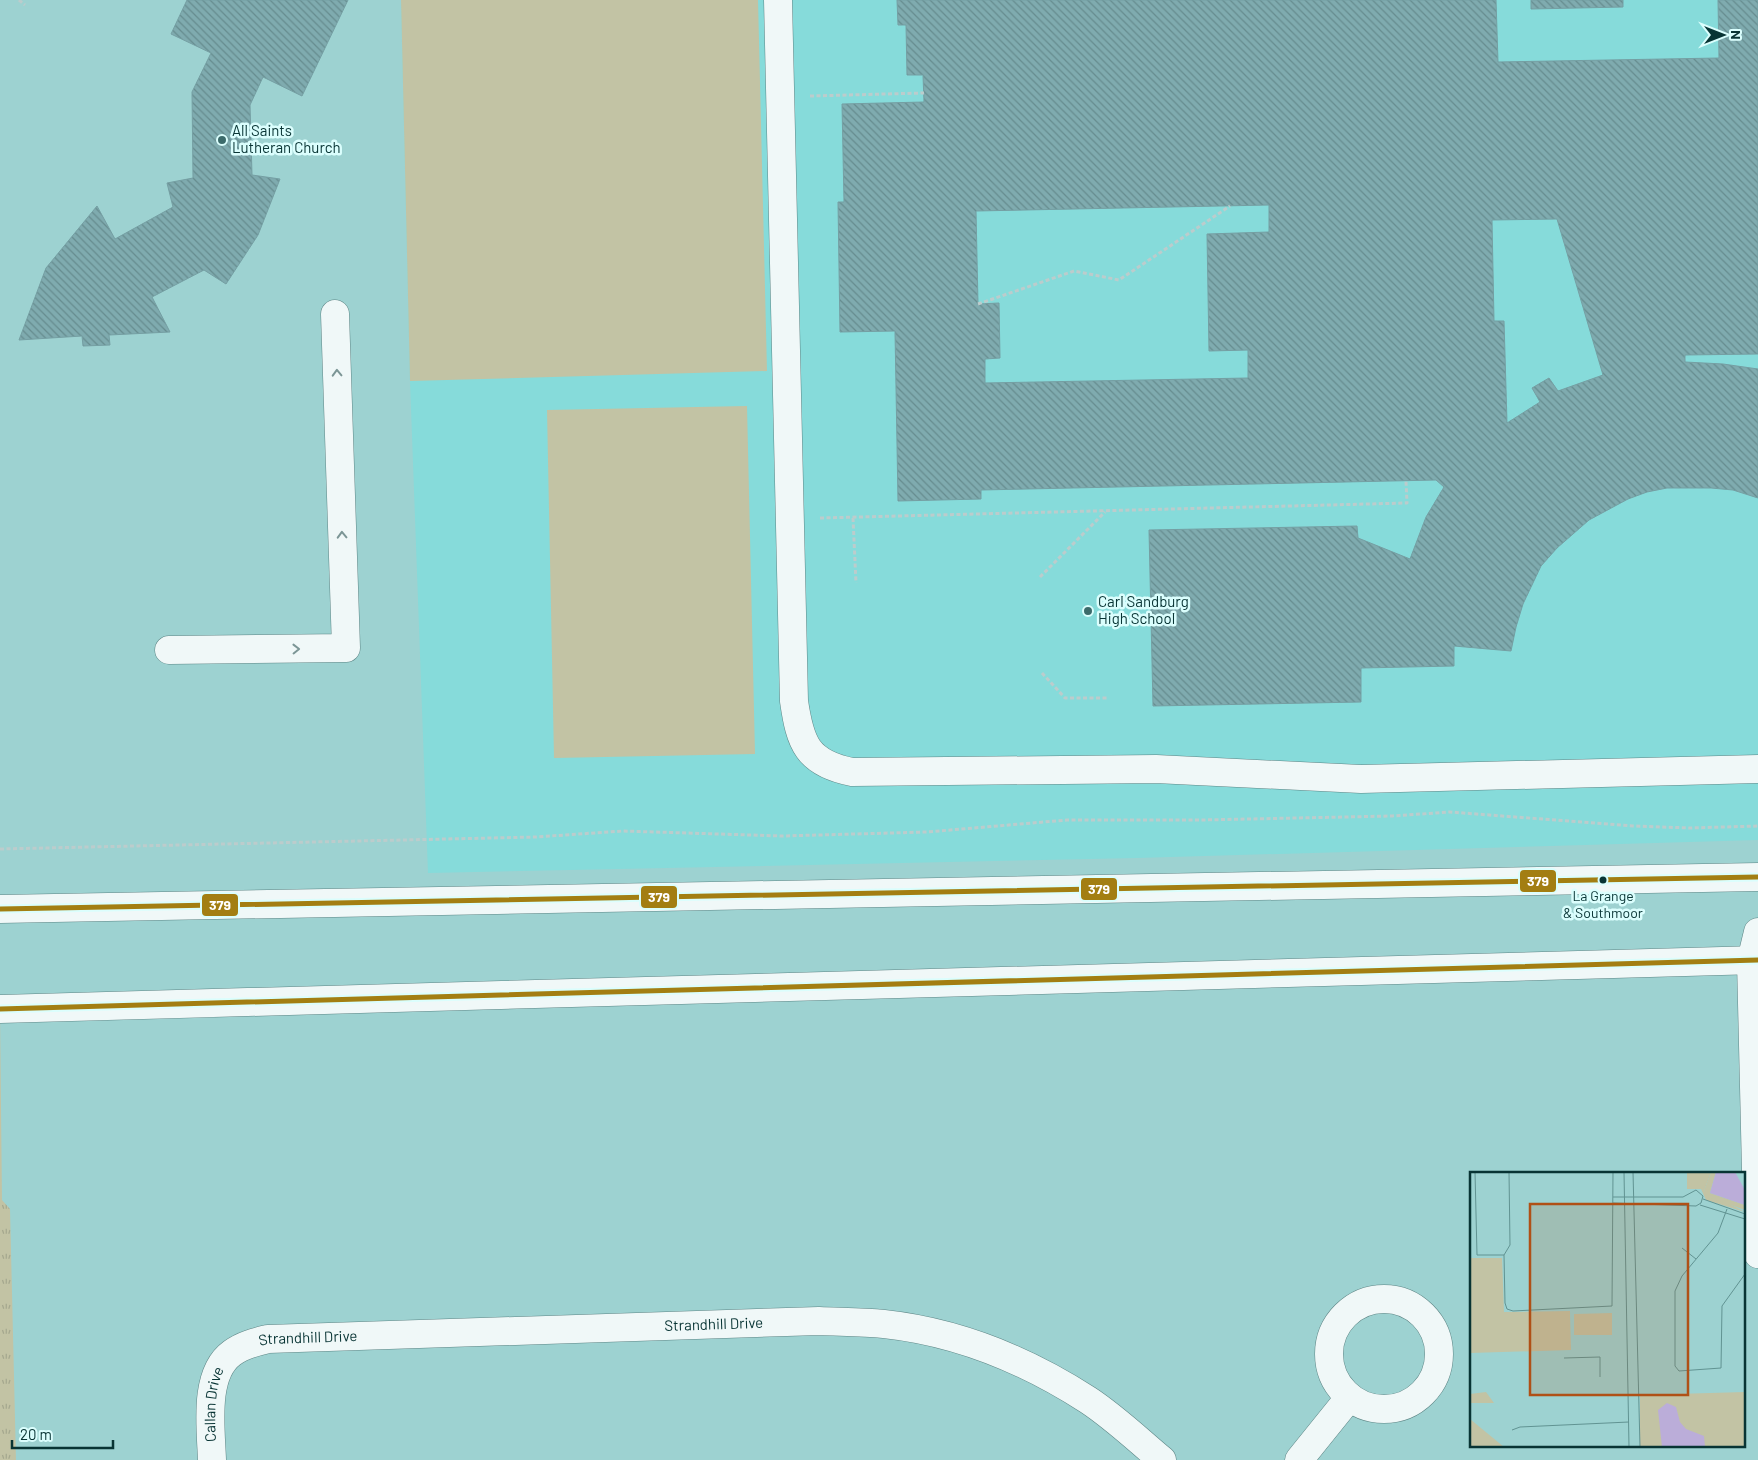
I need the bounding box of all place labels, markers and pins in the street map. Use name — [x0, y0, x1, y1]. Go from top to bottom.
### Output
place label: All Saints Lutheran Church — [232, 121, 341, 156]
marker: All Saints Lutheran Church — [216, 134, 228, 146]
place label: Carl Sandburg High School — [1098, 592, 1189, 627]
marker: Carl Sandburg High School — [1082, 605, 1094, 617]
marker: La Grange & Southmoor — [1598, 875, 1608, 885]
place label: La Grange & Southmoor — [1563, 887, 1643, 921]

